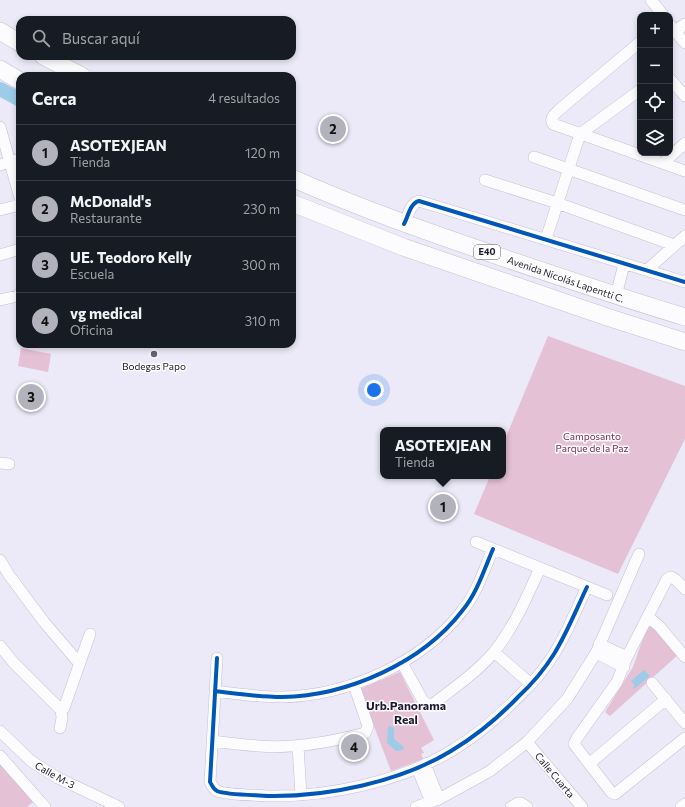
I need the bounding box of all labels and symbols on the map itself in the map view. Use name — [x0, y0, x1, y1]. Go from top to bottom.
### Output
pin: 2 — [320, 114, 346, 144]
road number: E40 — [474, 245, 500, 259]
street label: Avenida Nicolás Lapentti C. — [506, 253, 626, 305]
marker: Bodegas Papo — [149, 349, 159, 359]
place label: Bodegas Papo — [122, 360, 186, 372]
your location — [364, 380, 384, 400]
pin: 3 — [18, 382, 44, 412]
park label: Camposanto Parque de la Paz — [555, 430, 629, 454]
pin: 1 — [430, 492, 456, 522]
district label: Urb.Panorama Real — [366, 698, 446, 726]
pin: 4 — [341, 732, 367, 762]
street label: Calle Cuarta — [533, 750, 577, 800]
street label: Calle M-3 — [33, 759, 77, 791]

